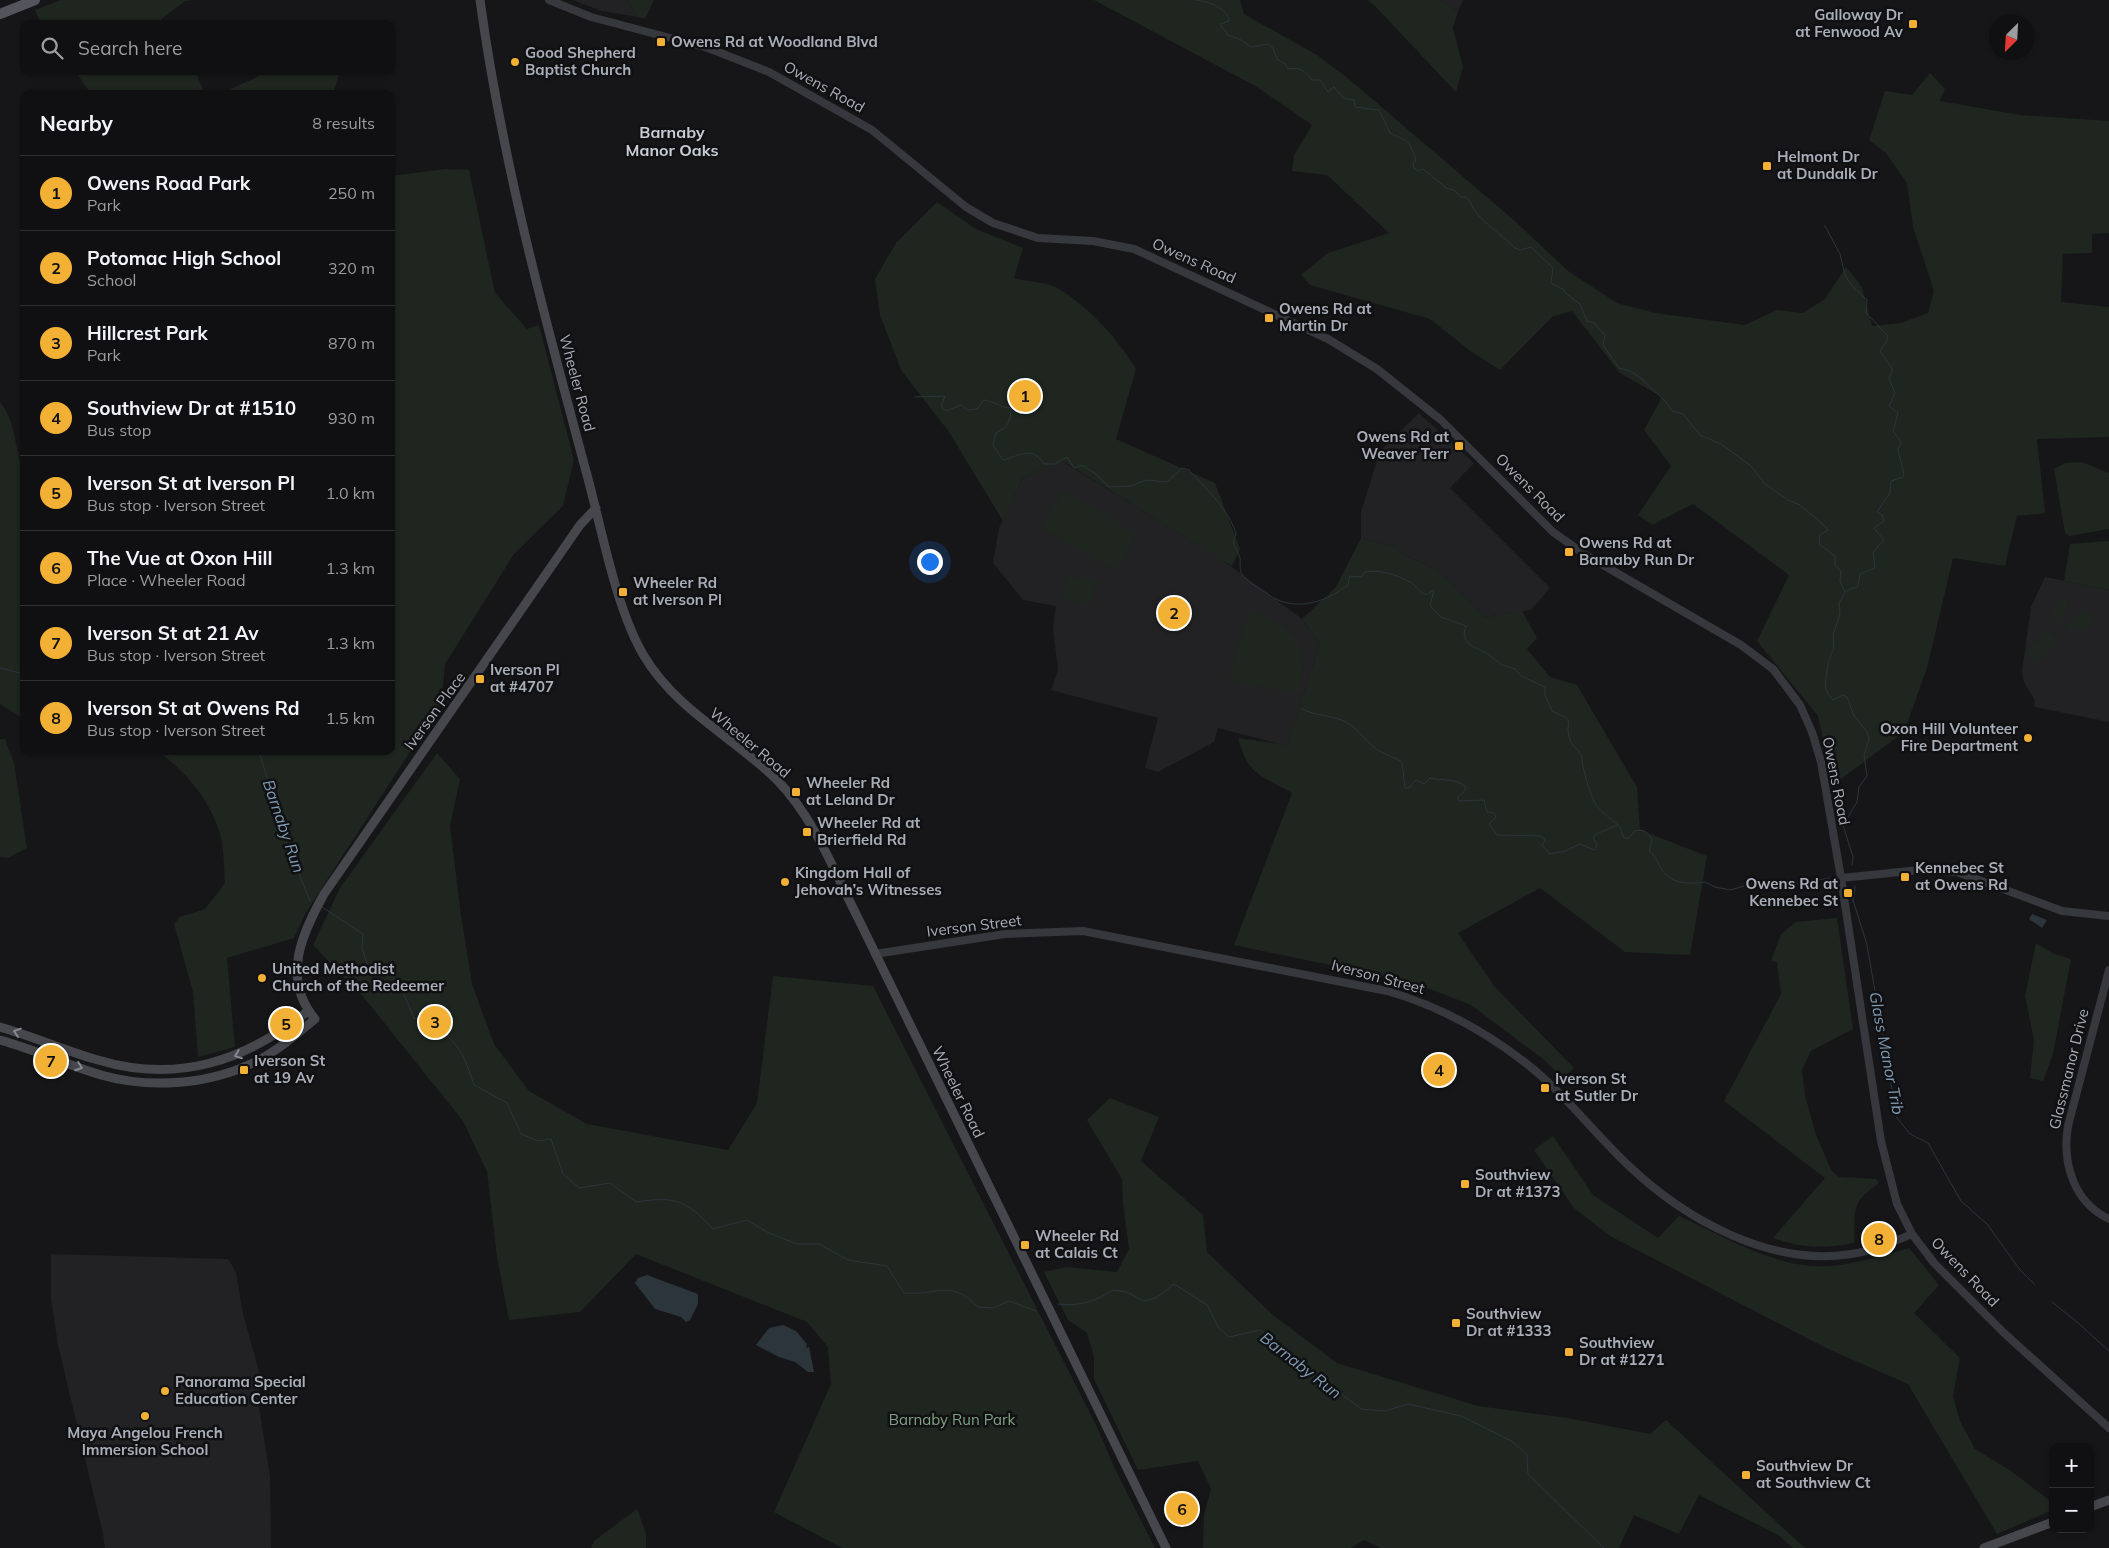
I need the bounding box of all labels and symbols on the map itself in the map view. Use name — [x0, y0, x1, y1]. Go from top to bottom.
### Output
place label: Galloway Dr at Fenwood Av — [1795, 5, 1904, 41]
north arrow — [1989, 15, 2034, 60]
marker: Galloway Dr at Fenwood Av — [1907, 18, 1919, 30]
place label: Owens Rd at Woodland Blvd — [671, 32, 878, 51]
marker: Owens Rd at Woodland Blvd — [655, 36, 667, 48]
place label: Good Shepherd Baptist Church — [525, 43, 636, 79]
marker: Good Shepherd Baptist Church — [509, 56, 521, 68]
street label: Owens Road — [780, 57, 868, 117]
district label: Barnaby Manor Oaks — [626, 122, 718, 160]
place label: Helmont Dr at Dundalk Dr — [1777, 147, 1878, 183]
marker: Helmont Dr at Dundalk Dr — [1761, 160, 1773, 172]
street label: Owens Road — [1149, 234, 1239, 287]
place label: Owens Rd at Martin Dr — [1279, 299, 1372, 335]
marker: Owens Rd at Martin Dr — [1263, 312, 1275, 324]
street label: Wheeler Road — [555, 332, 600, 433]
pin: 1 — [1009, 377, 1041, 415]
place label: Owens Rd at Weaver Terr — [1356, 427, 1449, 463]
marker: Owens Rd at Weaver Terr — [1453, 440, 1465, 452]
street label: Owens Road — [1492, 449, 1569, 526]
place label: Owens Rd at Barnaby Run Dr — [1579, 533, 1694, 569]
marker: Owens Rd at Barnaby Run Dr — [1563, 546, 1575, 558]
your location — [917, 549, 943, 575]
place label: Wheeler Rd at Iverson Pl — [633, 573, 722, 609]
marker: Wheeler Rd at Iverson Pl — [617, 586, 629, 598]
pin: 2 — [1158, 594, 1190, 632]
place label: Iverson Pl at #4707 — [490, 660, 560, 696]
street label: Iverson Place — [400, 668, 469, 753]
marker: Iverson Pl at #4707 — [474, 673, 486, 685]
street label: Wheeler Road — [706, 703, 795, 782]
place label: Oxon Hill Volunteer Fire Department — [1880, 719, 2018, 755]
marker: Oxon Hill Volunteer Fire Department — [2022, 732, 2034, 744]
street label: Owens Road — [1819, 735, 1854, 827]
place label: Wheeler Rd at Leland Dr — [806, 773, 895, 809]
water label: Barnaby Run — [259, 777, 309, 875]
marker: Wheeler Rd at Leland Dr — [790, 786, 802, 798]
place label: Wheeler Rd at Brierfield Rd — [817, 813, 920, 849]
marker: Wheeler Rd at Brierfield Rd — [801, 826, 813, 838]
place label: Kennebec St at Owens Rd — [1915, 858, 2008, 894]
place label: Kingdom Hall of Jehovah’s Witnesses — [795, 863, 942, 899]
marker: Kennebec St at Owens Rd — [1899, 871, 1911, 883]
place label: Owens Rd at Kennebec St — [1745, 874, 1838, 910]
marker: Kingdom Hall of Jehovah’s Witnesses — [779, 876, 791, 888]
marker: Owens Rd at Kennebec St — [1842, 887, 1854, 899]
street label: Iverson Street — [925, 910, 1022, 941]
street label: Iverson Street — [1330, 955, 1427, 998]
place label: United Methodist Church of the Redeemer — [272, 959, 444, 995]
marker: United Methodist Church of the Redeemer — [256, 972, 268, 984]
water label: Glass Manor Trib — [1865, 990, 1909, 1116]
pin: 3 — [419, 1003, 451, 1041]
pin: 5 — [270, 1005, 302, 1043]
street label: Glassmanor Drive — [2044, 1007, 2093, 1131]
one-way arrow — [13, 1028, 21, 1038]
pin: 7 — [35, 1042, 67, 1080]
street label: Wheeler Road — [928, 1043, 989, 1141]
one-way arrow — [234, 1049, 242, 1059]
place label: Iverson St at 19 Av — [254, 1051, 325, 1087]
pin: 4 — [1423, 1051, 1455, 1089]
one-way arrow — [74, 1061, 83, 1071]
marker: Iverson St at 19 Av — [238, 1064, 250, 1076]
place label: Iverson St at Sutler Dr — [1555, 1069, 1638, 1105]
marker: Iverson St at Sutler Dr — [1539, 1082, 1551, 1094]
place label: Southview Dr at #1373 — [1475, 1165, 1561, 1201]
marker: Southview Dr at #1373 — [1459, 1178, 1471, 1190]
pin: 8 — [1863, 1220, 1895, 1258]
place label: Wheeler Rd at Calais Ct — [1035, 1226, 1119, 1262]
street label: Owens Road — [1927, 1233, 2003, 1310]
marker: Wheeler Rd at Calais Ct — [1019, 1239, 1031, 1251]
place label: Southview Dr at #1333 — [1466, 1304, 1552, 1340]
marker: Southview Dr at #1333 — [1450, 1317, 1462, 1329]
water label: Barnaby Run — [1257, 1327, 1345, 1403]
place label: Southview Dr at #1271 — [1579, 1333, 1665, 1369]
marker: Southview Dr at #1271 — [1563, 1346, 1575, 1358]
place label: Panorama Special Education Center — [175, 1372, 306, 1408]
marker: Panorama Special Education Center — [159, 1385, 171, 1397]
marker: Maya Angelou French Immersion School — [139, 1410, 151, 1422]
park label: Barnaby Run Park — [889, 1410, 1016, 1429]
place label: Maya Angelou French Immersion School — [67, 1423, 223, 1459]
place label: Southview Dr at Southview Ct — [1756, 1456, 1871, 1492]
marker: Southview Dr at Southview Ct — [1740, 1469, 1752, 1481]
pin: 6 — [1166, 1490, 1198, 1528]

